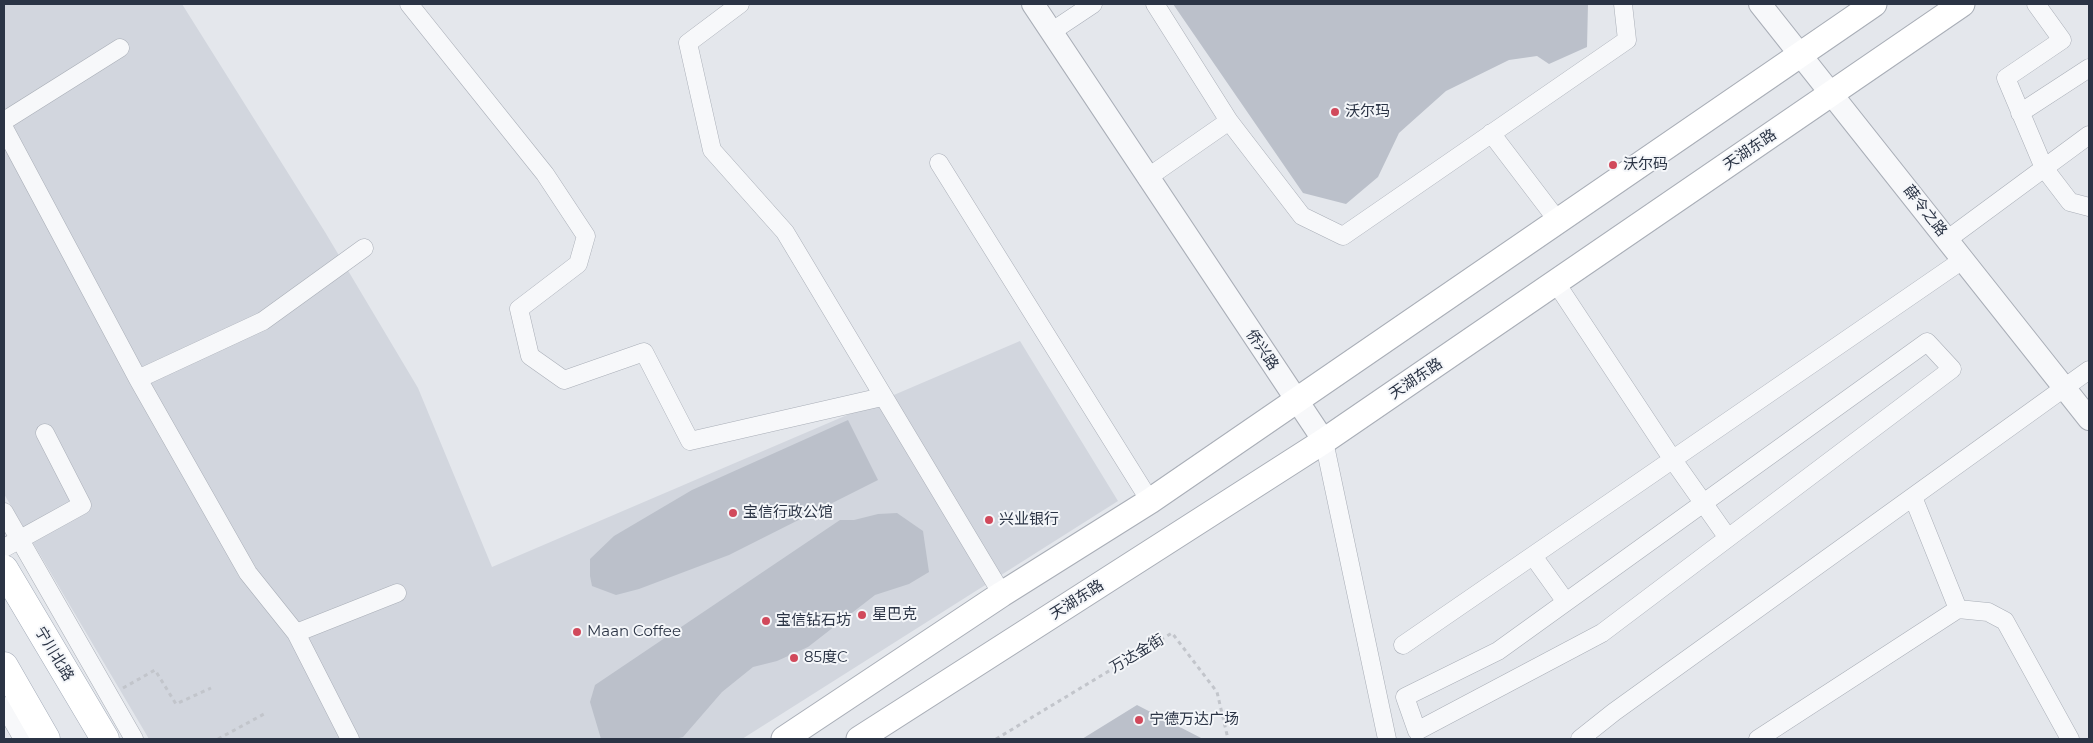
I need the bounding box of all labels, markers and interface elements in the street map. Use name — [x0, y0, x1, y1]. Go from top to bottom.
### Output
place label: 沃尔玛 — [1345, 103, 1390, 121]
marker: 沃尔玛 — [1329, 106, 1341, 118]
street label: 天湖东路 — [1720, 126, 1780, 174]
place label: 沃尔码 — [1623, 156, 1668, 174]
marker: 沃尔码 — [1607, 159, 1619, 171]
street label: 薛令之路 — [1899, 182, 1951, 240]
street label: 侨兴路 — [1242, 326, 1282, 374]
street label: 天湖东路 — [1386, 355, 1446, 403]
place label: 宝信行政公馆 — [743, 504, 833, 522]
marker: 宝信行政公馆 — [727, 507, 739, 519]
place label: 兴业银行 — [999, 511, 1059, 529]
marker: 兴业银行 — [983, 514, 995, 526]
street label: 天湖东路 — [1047, 576, 1107, 624]
place label: 星巴克 — [872, 606, 917, 624]
marker: 星巴克 — [856, 609, 868, 621]
place label: 宝信钻石坊 — [776, 612, 851, 630]
marker: 宝信钻石坊 — [760, 615, 772, 627]
place label: Maan Coffee — [587, 623, 681, 641]
street label: 宁川北路 — [31, 624, 77, 684]
marker: Maan Coffee — [571, 626, 583, 638]
street label: 万达金街 — [1107, 631, 1167, 677]
place label: 85度C — [804, 649, 848, 667]
marker: 85度C — [788, 652, 800, 664]
place label: 宁德万达广场 — [1149, 711, 1239, 729]
marker: 宁德万达广场 — [1133, 714, 1145, 726]

